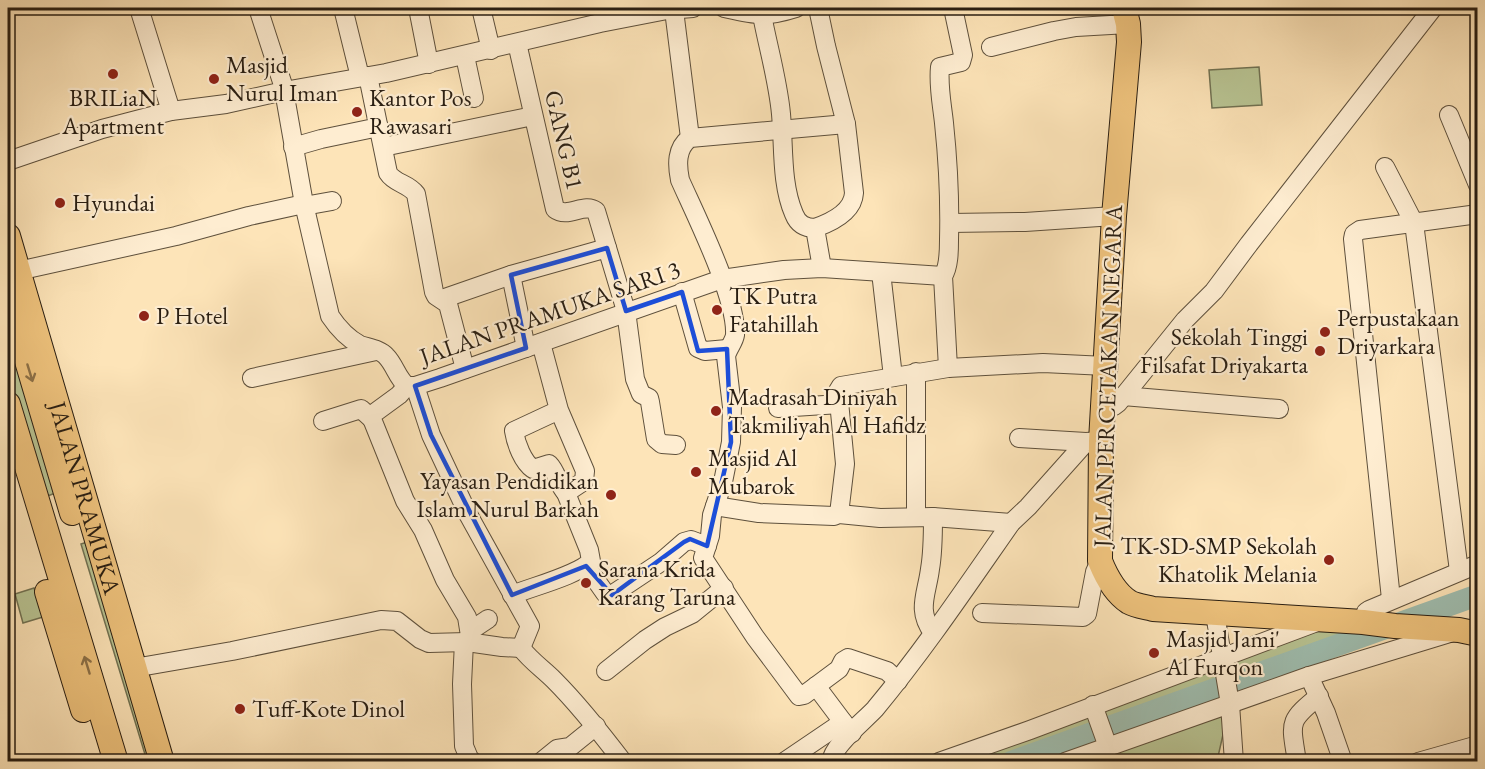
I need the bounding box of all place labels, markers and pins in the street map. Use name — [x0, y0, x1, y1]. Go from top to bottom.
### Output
place label: Masjid Nurul Iman — [226, 49, 338, 108]
marker: BRILiaN Apartment — [106, 67, 120, 81]
marker: Masjid Nurul Iman — [207, 72, 221, 86]
place label: BRILiaN Apartment — [61, 82, 164, 141]
place label: Kantor Pos Rawasari — [369, 82, 472, 141]
marker: Kantor Pos Rawasari — [350, 105, 364, 119]
place label: Hyundai — [72, 187, 155, 218]
marker: Hyundai — [53, 196, 67, 210]
place label: TK Putra Fatahillah — [729, 280, 819, 339]
place label: P Hotel — [156, 300, 228, 331]
place label: Perpustakaan Driyarkara — [1337, 302, 1460, 361]
marker: TK Putra Fatahillah — [710, 303, 724, 317]
marker: P Hotel — [137, 309, 151, 323]
place label: Sekolah Tinggi Filsafat Driyakarta — [1140, 321, 1308, 380]
marker: Perpustakaan Driyarkara — [1318, 325, 1332, 339]
marker: Sekolah Tinggi Filsafat Driyakarta — [1313, 344, 1327, 358]
place label: Madrasah Diniyah Takmiliyah Al Hafidz — [728, 381, 925, 440]
marker: Madrasah Diniyah Takmiliyah Al Hafidz — [709, 404, 723, 418]
place label: Masjid Al Mubarok — [708, 442, 797, 501]
place label: Yayasan Pendidikan Islam Nurul Barkah — [417, 465, 599, 524]
marker: Masjid Al Mubarok — [689, 465, 703, 479]
marker: Yayasan Pendidikan Islam Nurul Barkah — [604, 488, 618, 502]
place label: TK-SD-SMP Sekolah Khatolik Melania — [1120, 530, 1317, 589]
place label: Sarana Krida Karang Taruna — [598, 553, 736, 612]
marker: TK-SD-SMP Sekolah Khatolik Melania — [1322, 553, 1336, 567]
marker: Sarana Krida Karang Taruna — [579, 576, 593, 590]
place label: Masjid Jami' Al Furqon — [1165, 623, 1280, 682]
marker: Masjid Jami' Al Furqon — [1147, 646, 1161, 660]
place label: Tuff-Kote Dinol — [252, 693, 405, 724]
marker: Tuff-Kote Dinol — [233, 702, 247, 716]

